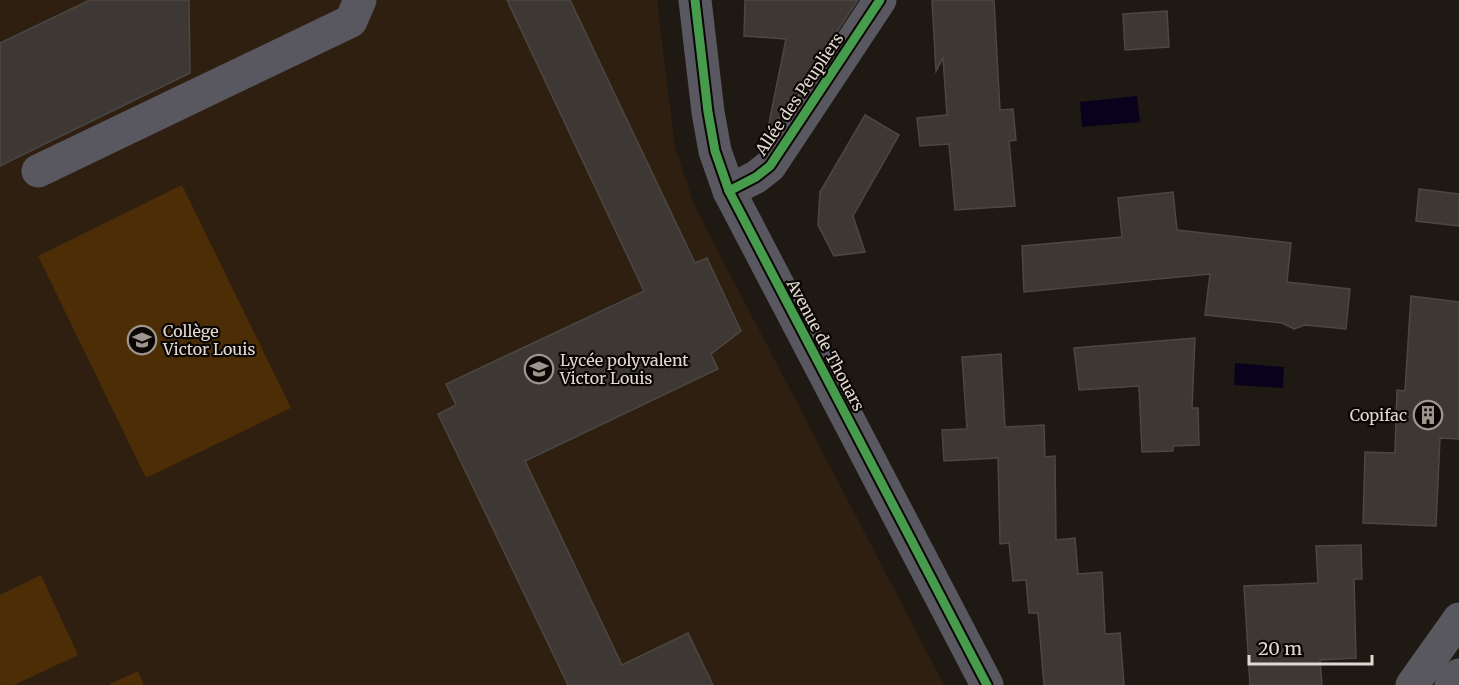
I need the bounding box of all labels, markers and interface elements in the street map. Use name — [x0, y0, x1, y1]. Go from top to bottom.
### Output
street label: Allée des Peupliers — [750, 29, 847, 160]
street label: Avenue de Thouars — [782, 275, 869, 414]
place label: Collège Victor Louis — [162, 321, 255, 359]
school or university icon: Collège Victor Louis — [126, 324, 158, 356]
place label: Lycée polyvalent Victor Louis — [559, 350, 689, 388]
school or university icon: Lycée polyvalent Victor Louis — [523, 353, 555, 385]
building icon: Copifac — [1412, 399, 1444, 431]
place label: Copifac — [1350, 405, 1407, 425]
scale bar — [1249, 628, 1372, 666]
text: 20 m — [1258, 637, 1302, 660]

